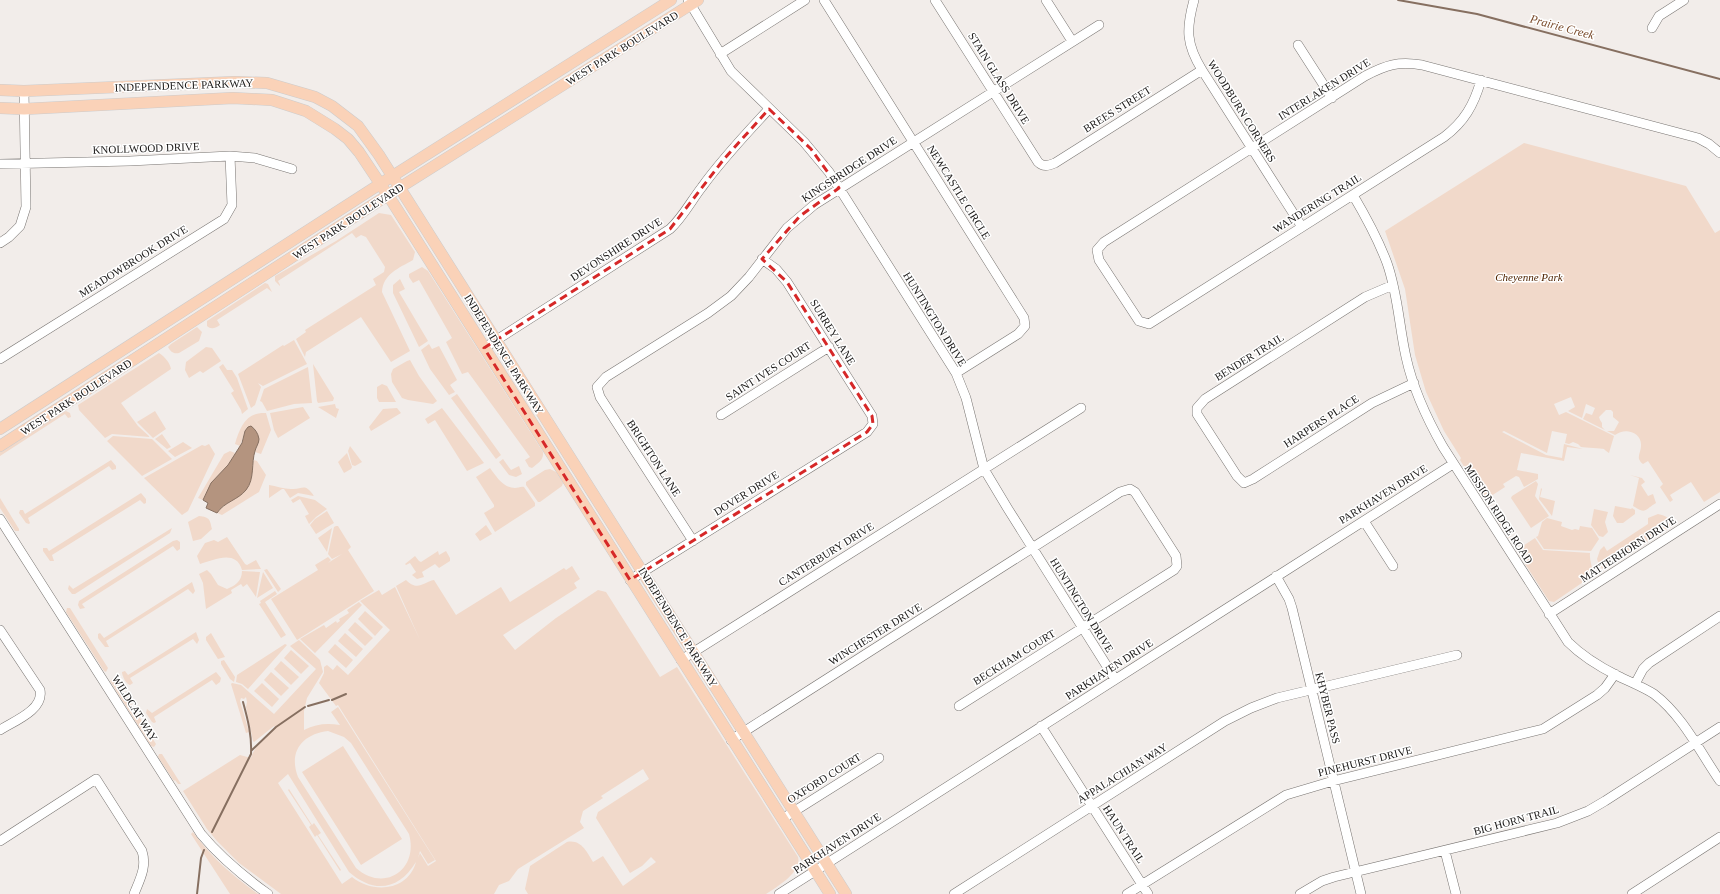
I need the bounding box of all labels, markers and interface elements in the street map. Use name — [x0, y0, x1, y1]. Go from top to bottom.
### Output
street label: WEST PARK BOULEVARD — [564, 8, 680, 88]
water label: Prairie Creek — [1527, 11, 1596, 42]
street label: STAIN GLASS DRIVE — [966, 30, 1032, 126]
street label: INTERLAKEN DRIVE — [1276, 56, 1372, 122]
street label: WOODBURN CORNERS — [1206, 58, 1278, 164]
street label: INDEPENDENCE PARKWAY — [114, 77, 254, 93]
street label: BREES STREET — [1081, 83, 1153, 135]
street label: KINGSBRIDGE DRIVE — [799, 134, 899, 204]
street label: KNOLLWOOD DRIVE — [92, 140, 200, 156]
street label: NEWCASTLE CIRCLE — [925, 143, 993, 241]
street label: WANDERING TRAIL — [1271, 171, 1363, 235]
street label: WEST PARK BOULEVARD — [290, 181, 406, 261]
street label: DEVONSHIRE DRIVE — [568, 215, 664, 283]
street label: MEADOWBROOK DRIVE — [77, 222, 190, 299]
street label: HUNTINGTON DRIVE — [901, 270, 969, 369]
park label: Cheyenne Park — [1495, 271, 1564, 283]
street label: INDEPENDENCE PARKWAY — [462, 292, 546, 416]
street label: SURREY LANE — [808, 297, 858, 367]
street label: BENDER TRAIL — [1212, 331, 1286, 383]
street label: SAINT IVES COURT — [723, 339, 813, 403]
street label: WEST PARK BOULEVARD — [18, 357, 134, 437]
street label: HARPERS PLACE — [1281, 392, 1361, 450]
street label: BRIGHTON LANE — [625, 418, 683, 499]
street label: PARKHAVEN DRIVE — [1337, 462, 1430, 526]
street label: MISSION RIDGE ROAD — [1463, 462, 1536, 566]
street label: DOVER DRIVE — [711, 468, 781, 518]
street label: MATTERHORN DRIVE — [1578, 513, 1678, 584]
street label: CANTERBURY DRIVE — [776, 520, 876, 588]
street label: HUNTINGTON DRIVE — [1048, 556, 1116, 655]
street label: INDEPENDENCE PARKWAY — [636, 565, 720, 689]
street label: WINCHESTER DRIVE — [826, 600, 924, 668]
street label: BECKHAM COURT — [971, 627, 1057, 687]
street label: PARKHAVEN DRIVE — [1063, 636, 1155, 702]
street label: KHYBER PASS — [1313, 671, 1343, 745]
street label: WILDCAT WAY — [110, 673, 160, 743]
street label: APPALACHIAN WAY — [1075, 741, 1169, 805]
street label: PINEHURST DRIVE — [1317, 743, 1414, 779]
street label: OXFORD COURT — [785, 750, 863, 806]
street label: HAUN TRAIL — [1101, 803, 1147, 865]
street label: BIG HORN TRAIL — [1472, 803, 1560, 837]
street label: PARKHAVEN DRIVE — [791, 810, 883, 876]

